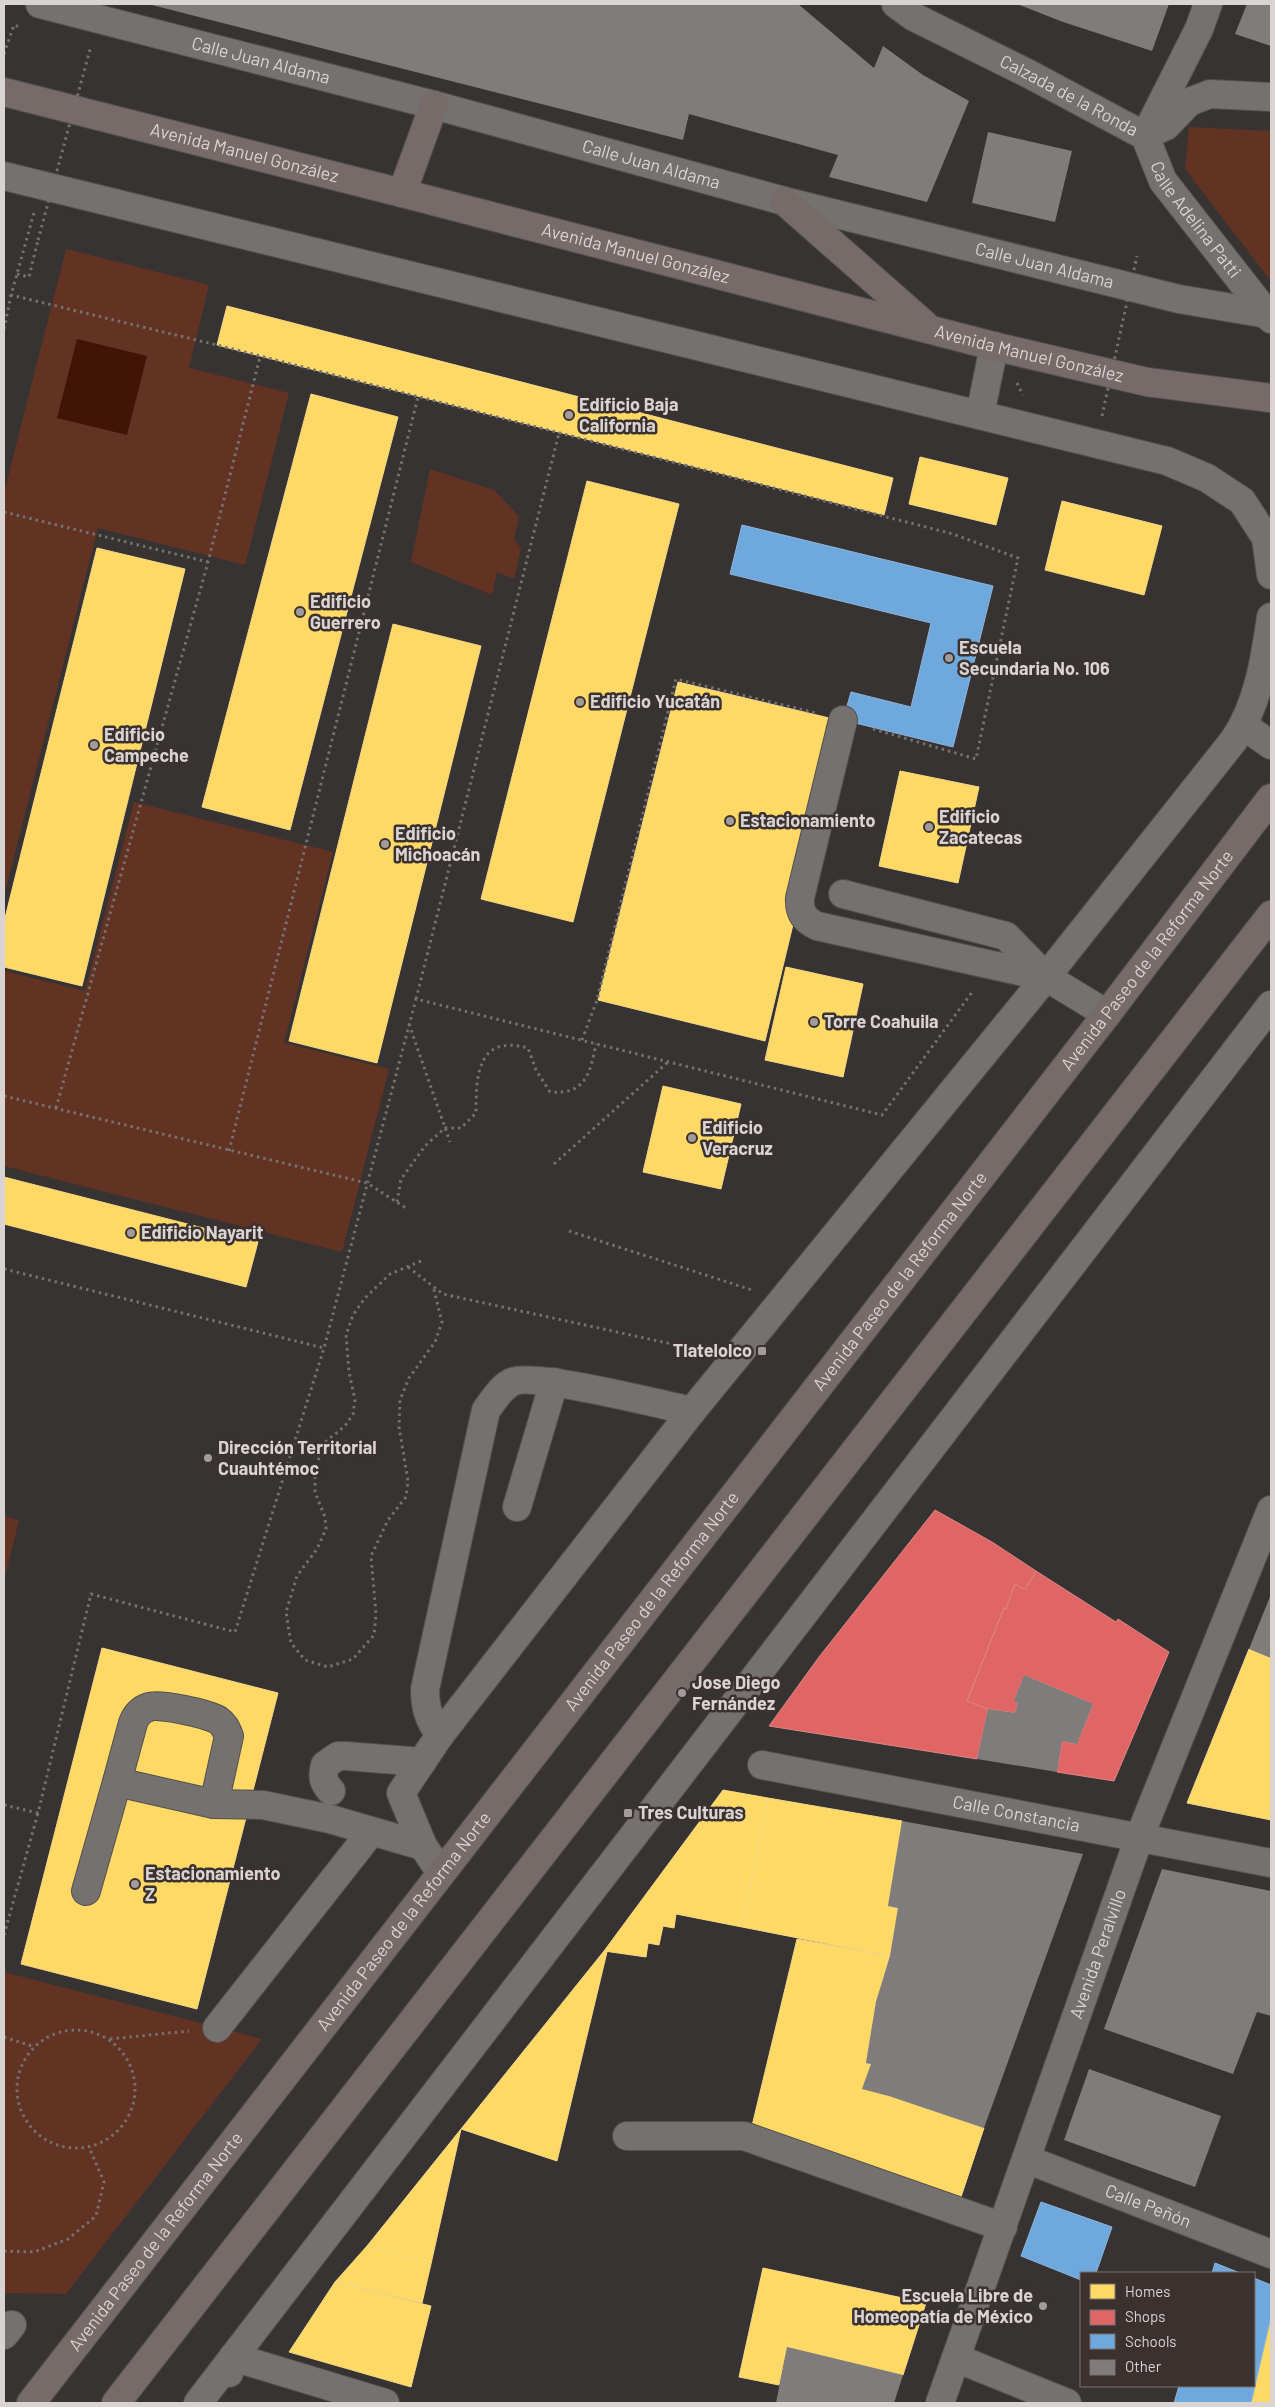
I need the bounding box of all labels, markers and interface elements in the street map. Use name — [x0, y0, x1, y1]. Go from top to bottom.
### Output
street label: Calle Juan Aldama — [189, 31, 333, 88]
street label: Calzada de la Ronda — [997, 49, 1142, 140]
street label: Avenida Manuel González — [148, 118, 341, 186]
street label: Calle Juan Aldama — [580, 134, 723, 193]
street label: Calle Adelina Patti — [1146, 158, 1247, 282]
street label: Avenida Manuel González — [539, 218, 732, 287]
street label: Calle Juan Aldama — [973, 237, 1116, 292]
street label: Avenida Manuel González — [933, 319, 1126, 386]
place label: Edificio Baja California — [579, 393, 678, 436]
marker: Edificio Baja California — [563, 409, 575, 421]
place label: Edificio Guerrero — [310, 590, 381, 633]
marker: Edificio Guerrero — [294, 606, 306, 618]
place label: Escuela Secundaria No. 106 — [959, 636, 1110, 679]
marker: Escuela Secundaria No. 106 — [943, 652, 955, 664]
place label: Edificio Yucatán — [590, 690, 720, 712]
marker: Edificio Yucatán — [574, 696, 586, 708]
place label: Edificio Campeche — [104, 723, 189, 766]
marker: Edificio Campeche — [88, 739, 100, 751]
place label: Edificio Zacatecas — [939, 805, 1022, 848]
place label: Estacionamiento — [740, 809, 876, 831]
marker: Estacionamiento — [724, 815, 736, 827]
marker: Edificio Zacatecas — [923, 821, 935, 833]
place label: Edificio Michoacán — [395, 822, 480, 865]
marker: Edificio Michoacán — [379, 838, 391, 850]
street label: Avenida Paseo de la Reforma Norte — [1055, 845, 1238, 1074]
place label: Torre Coahuila — [824, 1010, 939, 1032]
marker: Torre Coahuila — [808, 1016, 820, 1028]
place label: Edificio Veracruz — [702, 1116, 773, 1159]
marker: Edificio Veracruz — [686, 1132, 698, 1144]
street label: Avenida Paseo de la Reforma Norte — [807, 1167, 991, 1395]
place label: Edificio Nayarit — [141, 1221, 264, 1243]
marker: Edificio Nayarit — [125, 1227, 137, 1239]
place label: Tlatelolco — [673, 1339, 752, 1361]
marker: Tlatelolco — [756, 1345, 768, 1357]
place label: Dirección Territorial Cuauhtémoc — [218, 1436, 377, 1479]
marker: Dirección Territorial Cuauhtémoc — [202, 1452, 214, 1464]
street label: Avenida Paseo de la Reforma Norte — [559, 1487, 743, 1715]
place label: Jose Diego Fernández — [692, 1671, 781, 1714]
marker: Jose Diego Fernández — [676, 1687, 688, 1699]
street label: Calle Constancia — [951, 1790, 1082, 1836]
place label: Tres Culturas — [638, 1801, 744, 1823]
street label: Avenida Paseo de la Reforma Norte — [311, 1807, 495, 2035]
marker: Tres Culturas — [622, 1807, 634, 1819]
place label: Estacionamiento Z — [145, 1862, 281, 1905]
marker: Estacionamiento Z — [129, 1878, 141, 1890]
street label: Avenida Peralvillo — [1064, 1886, 1130, 2022]
street label: Avenida Paseo de la Reforma Norte — [63, 2127, 247, 2355]
street label: Calle Peñón — [1102, 2179, 1195, 2232]
legend — [1080, 2272, 1255, 2387]
text: Homes — [1125, 2282, 1170, 2300]
place label: Escuela Libre de Homeopatía de México — [853, 2284, 1033, 2327]
marker: Escuela Libre de Homeopatía de México — [1037, 2300, 1049, 2312]
text: Shops — [1125, 2307, 1165, 2325]
text: Schools — [1125, 2332, 1177, 2350]
text: Other — [1125, 2357, 1162, 2375]

